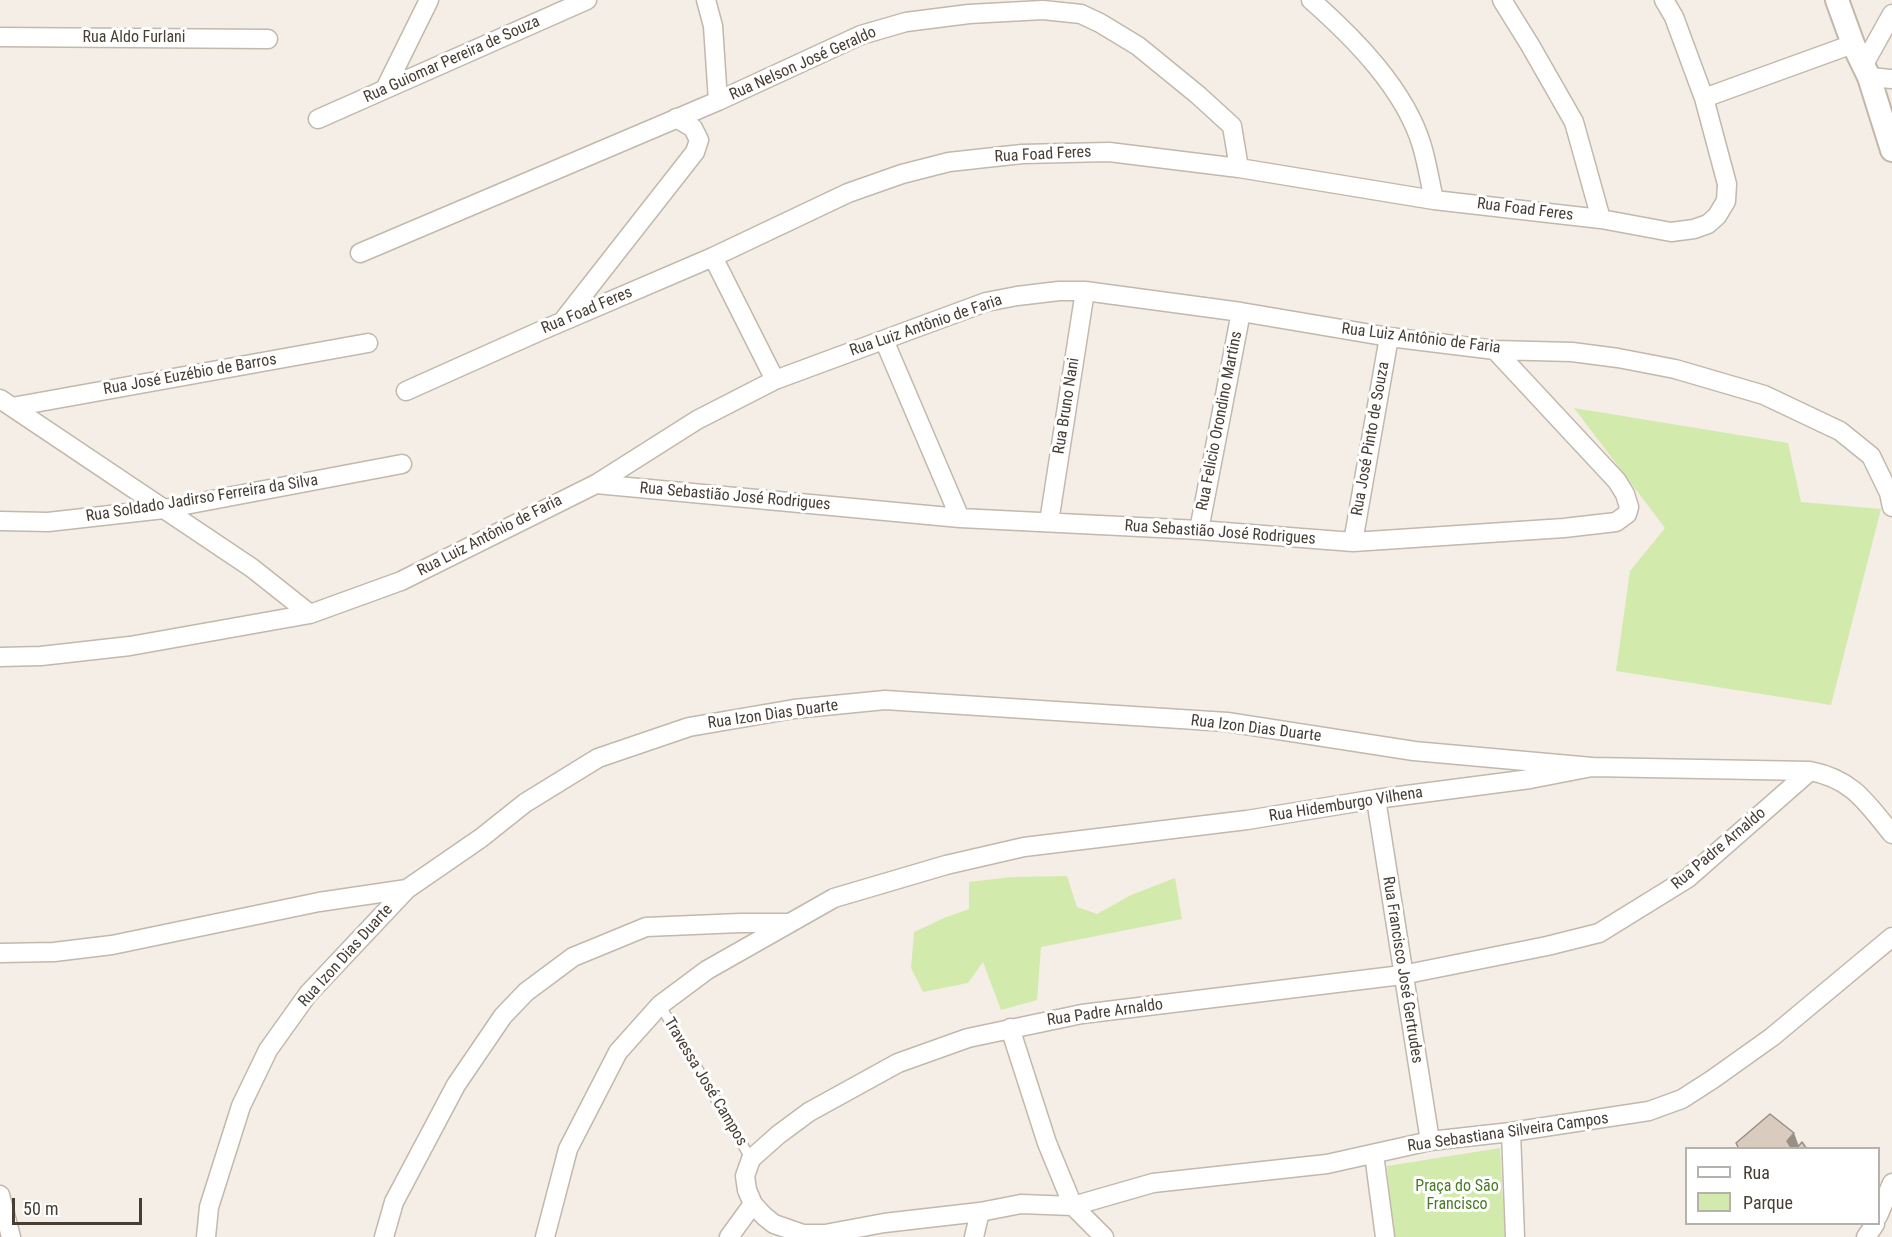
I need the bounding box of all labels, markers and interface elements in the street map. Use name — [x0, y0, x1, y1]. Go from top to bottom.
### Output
street label: Rua Guiomar Pereira de Souza — [361, 12, 543, 108]
street label: Rua Nelson José Geraldo — [727, 23, 879, 105]
street label: Rua Aldo Furlani — [83, 28, 185, 48]
street label: Rua Foad Feres — [994, 143, 1092, 167]
street label: Rua Foad Feres — [1476, 195, 1574, 225]
street label: Rua Foad Feres — [539, 283, 635, 339]
street label: Rua Luiz Antônio de Faria — [847, 291, 1005, 361]
street label: Rua Luiz Antônio de Faria — [1340, 320, 1502, 358]
street label: Rua Felicio Orondino Martins — [1193, 330, 1247, 512]
street label: Rua José Euzébio de Barros — [102, 350, 278, 400]
street label: Rua Bruno Nani — [1050, 356, 1084, 456]
street label: Rua José Pinto de Souza — [1348, 360, 1394, 518]
street label: Rua Soldado Jadirso Ferreira da Silva — [85, 471, 319, 527]
street label: Rua Sebastião José Rodrigues — [639, 479, 831, 515]
street label: Rua Luiz Antônio de Faria — [414, 491, 566, 581]
street label: Rua Sebastião José Rodrigues — [1124, 517, 1316, 549]
street label: Rua Izon Dias Duarte — [707, 696, 839, 734]
street label: Rua Izon Dias Duarte — [1190, 711, 1322, 747]
street label: Rua Hidemburgo Vilhena — [1268, 783, 1424, 827]
street label: Rua Padre Arnaldo — [1668, 804, 1770, 894]
street label: Rua Francisco José Gertrudes — [1378, 875, 1426, 1065]
street label: Rua Izon Dias Duarte — [295, 901, 397, 1011]
street label: Rua Padre Arnaldo — [1046, 995, 1164, 1031]
street label: Travessa José Campos — [659, 1014, 751, 1150]
street label: Rua Sebastiana Silveira Campos — [1406, 1109, 1610, 1157]
legend — [1685, 1147, 1880, 1225]
text: Rua — [1743, 1162, 1770, 1183]
park label: Praça do São Francisco — [1415, 1177, 1499, 1215]
scale bar — [15, 1186, 146, 1224]
text: Parque — [1743, 1192, 1793, 1213]
text: 50 m — [23, 1198, 58, 1219]

